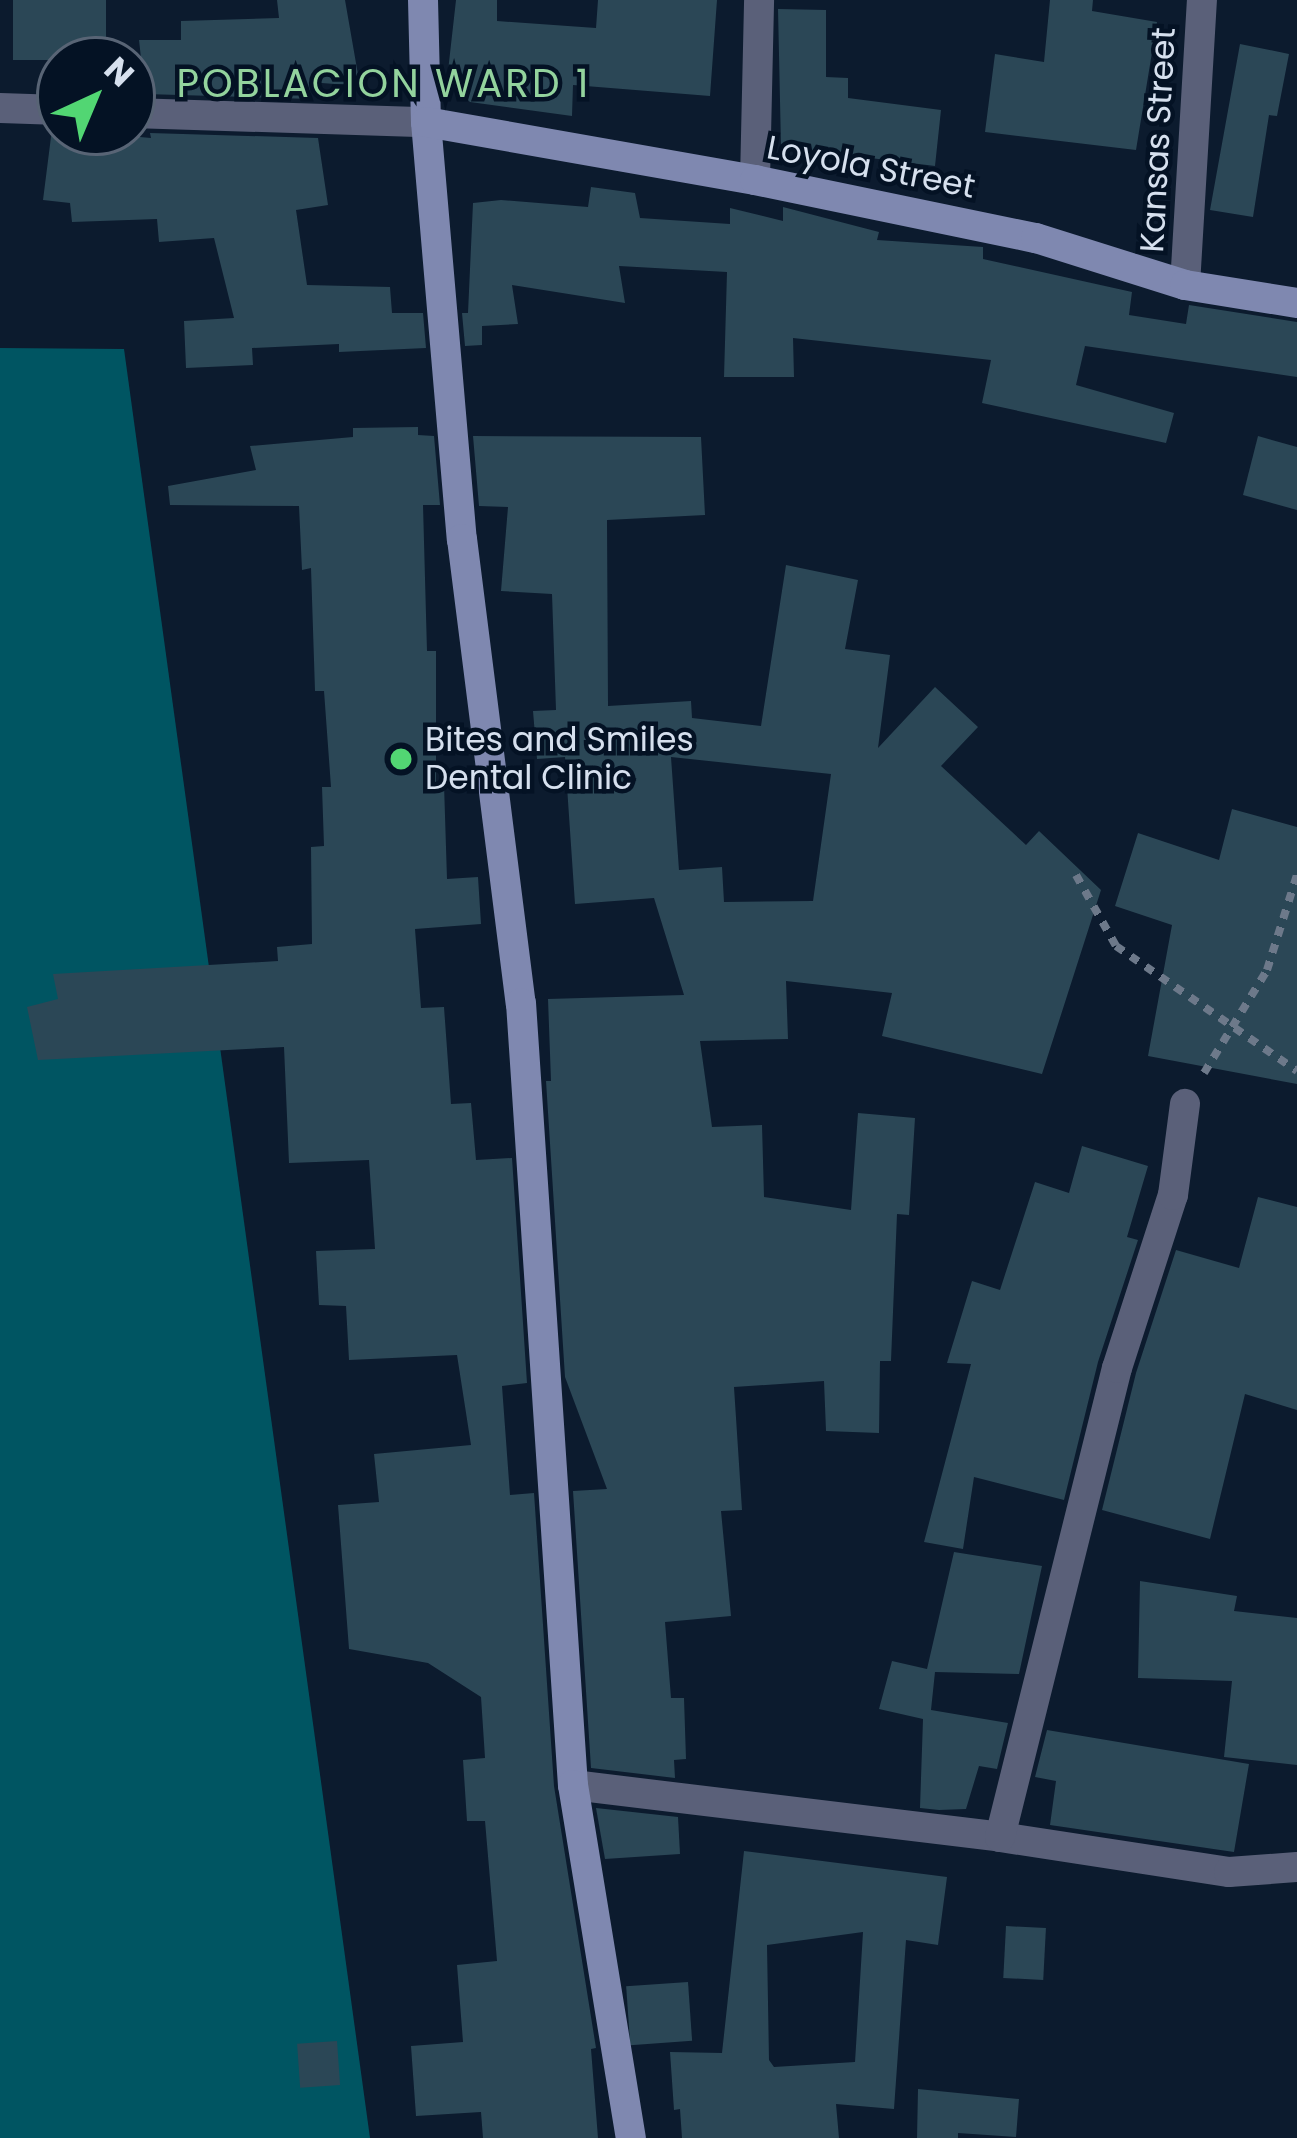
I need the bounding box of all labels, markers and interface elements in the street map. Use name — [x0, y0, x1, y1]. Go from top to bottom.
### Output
street label: Kansas Street — [1132, 26, 1184, 254]
north arrow — [36, 36, 156, 156]
text: N — [94, 46, 145, 97]
district label: POBLACION WARD 1 — [177, 61, 591, 107]
street label: Loyola Street — [764, 127, 978, 207]
place label: Bites and Smiles Dental Clinic — [425, 720, 694, 798]
marker: Bites and Smiles Dental Clinic — [388, 746, 414, 772]

